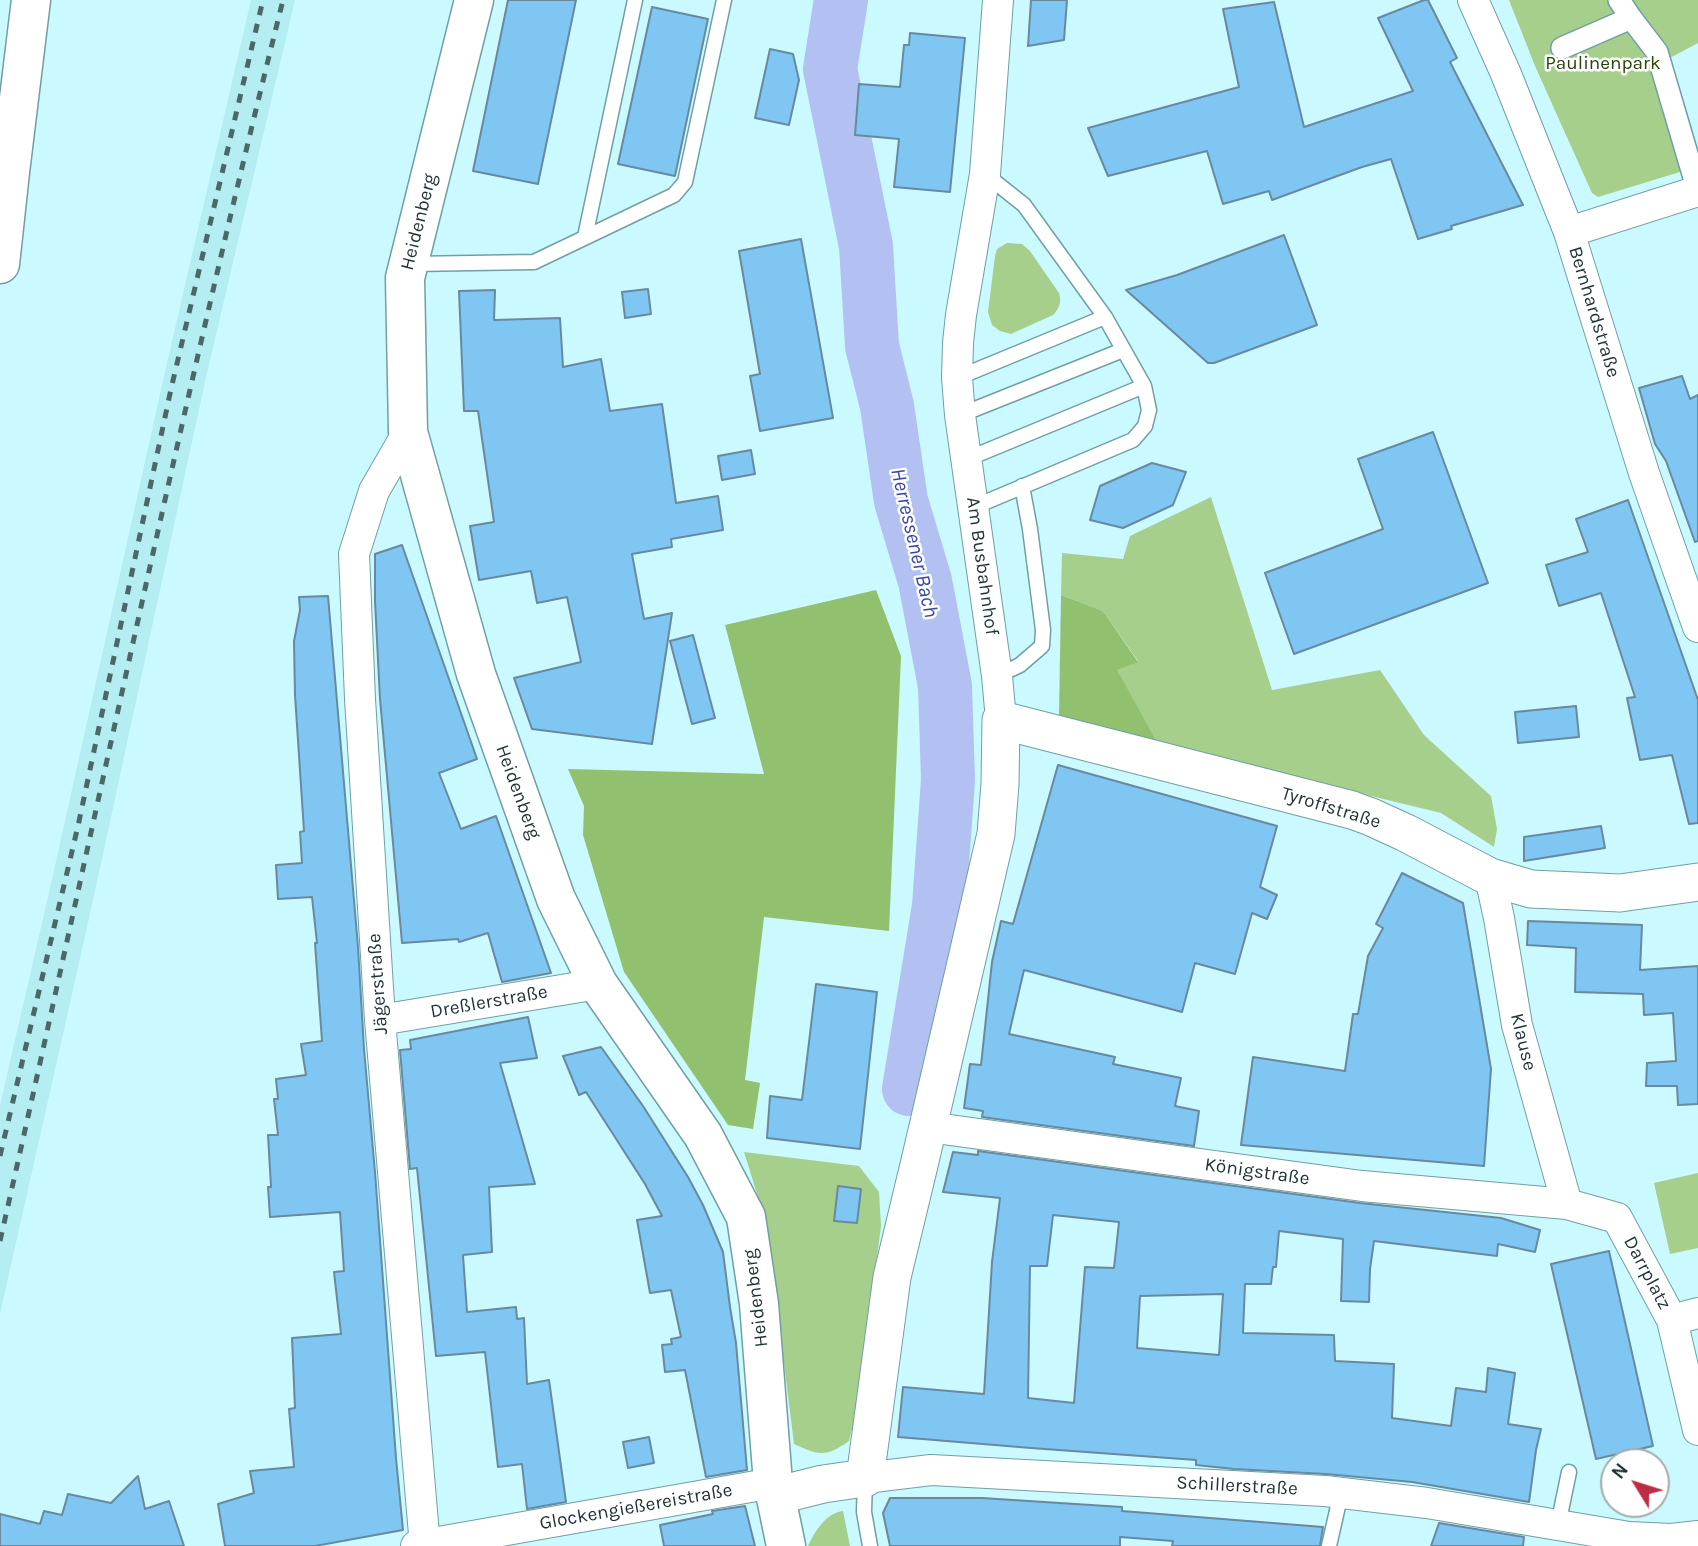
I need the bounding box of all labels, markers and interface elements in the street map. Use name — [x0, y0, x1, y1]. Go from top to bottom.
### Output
park label: Paulinenpark — [1545, 53, 1661, 75]
street label: Heidenberg — [396, 171, 442, 273]
street label: Bernhardstraße — [1563, 244, 1625, 380]
water label: Herressener Bach — [885, 466, 943, 620]
street label: Am Busbahnhof — [961, 495, 1003, 637]
street label: Heidenberg — [490, 742, 546, 842]
street label: Tyroffstraße — [1279, 782, 1383, 834]
street label: Jägerstraße — [363, 933, 393, 1035]
street label: Dreßlerstraße — [429, 980, 549, 1024]
street label: Klause — [1505, 1011, 1541, 1073]
street label: Königstraße — [1203, 1153, 1311, 1191]
street label: Darrplatz — [1618, 1232, 1676, 1314]
street label: Heidenberg — [739, 1248, 773, 1348]
north arrow — [1600, 1448, 1670, 1518]
text: N — [1607, 1459, 1633, 1483]
street label: Schillerstraße — [1176, 1471, 1298, 1501]
street label: Glockengießereistraße — [538, 1479, 734, 1535]

